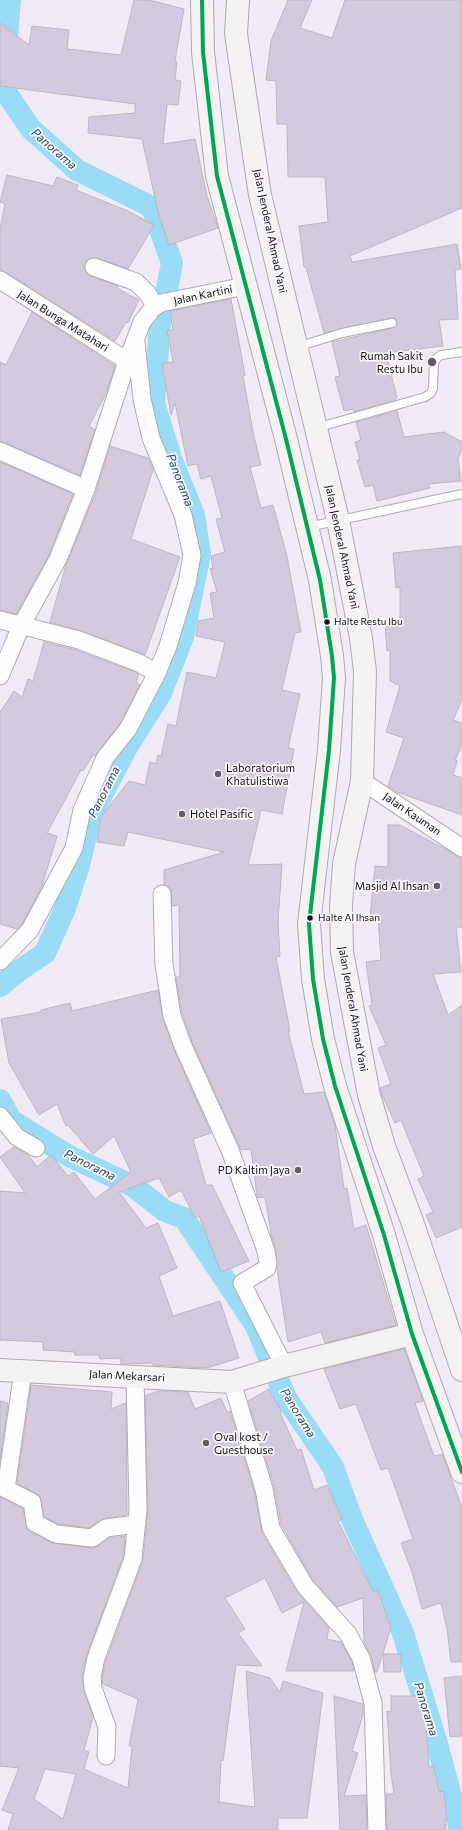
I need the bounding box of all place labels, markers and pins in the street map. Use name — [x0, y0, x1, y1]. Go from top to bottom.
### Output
place label: Rumah Sakit Restu Ibu — [360, 349, 423, 375]
marker: Rumah Sakit Restu Ibu — [426, 356, 438, 368]
place label: Halte Restu Ibu — [334, 616, 403, 628]
marker: Halte Restu Ibu — [322, 617, 332, 627]
place label: Laboratorium Khatulistiwa — [226, 761, 295, 787]
marker: Laboratorium Khatulistiwa — [213, 769, 223, 779]
place label: Hotel Pasific — [190, 807, 253, 821]
marker: Hotel Pasific — [177, 809, 187, 819]
place label: Masjid Al Ihsan — [355, 879, 429, 893]
marker: Masjid Al Ihsan — [432, 881, 442, 891]
place label: Halte Al Ihsan — [318, 912, 380, 924]
marker: Halte Al Ihsan — [305, 913, 315, 923]
place label: PD Kaltim Jaya — [218, 1163, 290, 1177]
marker: PD Kaltim Jaya — [293, 1165, 303, 1175]
place label: Oval kost / Guesthouse — [214, 1430, 273, 1456]
marker: Oval kost / Guesthouse — [201, 1438, 211, 1448]

